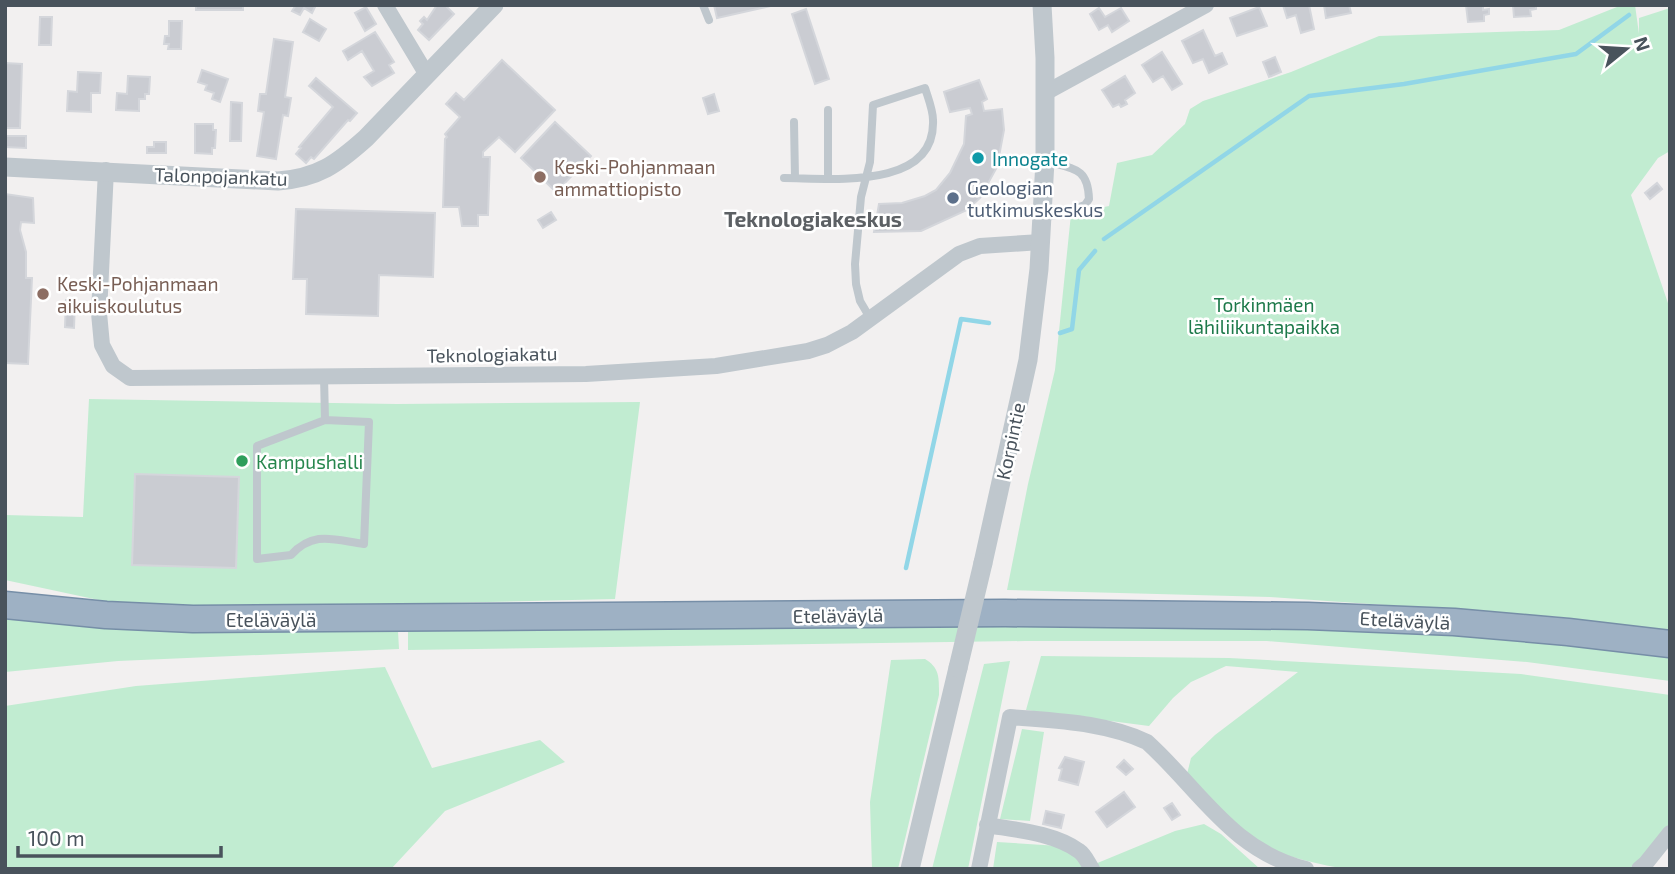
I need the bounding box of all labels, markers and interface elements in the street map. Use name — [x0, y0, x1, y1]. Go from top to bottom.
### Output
north arrow — [1591, 14, 1661, 84]
text: N — [1630, 34, 1656, 54]
place label: Innogate — [992, 147, 1068, 170]
marker: Innogate — [970, 150, 986, 166]
place label: Keski-Pohjanmaan ammattiopisto — [554, 155, 715, 200]
street label: Talonpojankatu — [154, 162, 288, 190]
marker: Keski-Pohjanmaan ammattiopisto — [532, 169, 548, 185]
place label: Geologian tutkimuskeskus — [967, 176, 1103, 221]
marker: Geologian tutkimuskeskus — [945, 190, 961, 206]
district label: Teknologiakeskus — [724, 206, 902, 231]
place label: Keski-Pohjanmaan aikuiskoulutus — [57, 272, 218, 317]
marker: Keski-Pohjanmaan aikuiskoulutus — [35, 286, 51, 302]
park label: Torkinmäen lähiliikuntapaikka — [1188, 293, 1340, 338]
street label: Teknologiakatu — [426, 341, 558, 367]
street label: Korpintie — [991, 400, 1029, 482]
place label: Kampushalli — [256, 450, 363, 473]
marker: Kampushalli — [234, 453, 250, 469]
street label: Eteläväylä — [792, 603, 884, 627]
street label: Eteläväylä — [1359, 606, 1451, 634]
street label: Eteläväylä — [226, 608, 316, 631]
scale bar — [18, 814, 220, 858]
text: 100 m — [28, 825, 85, 850]

